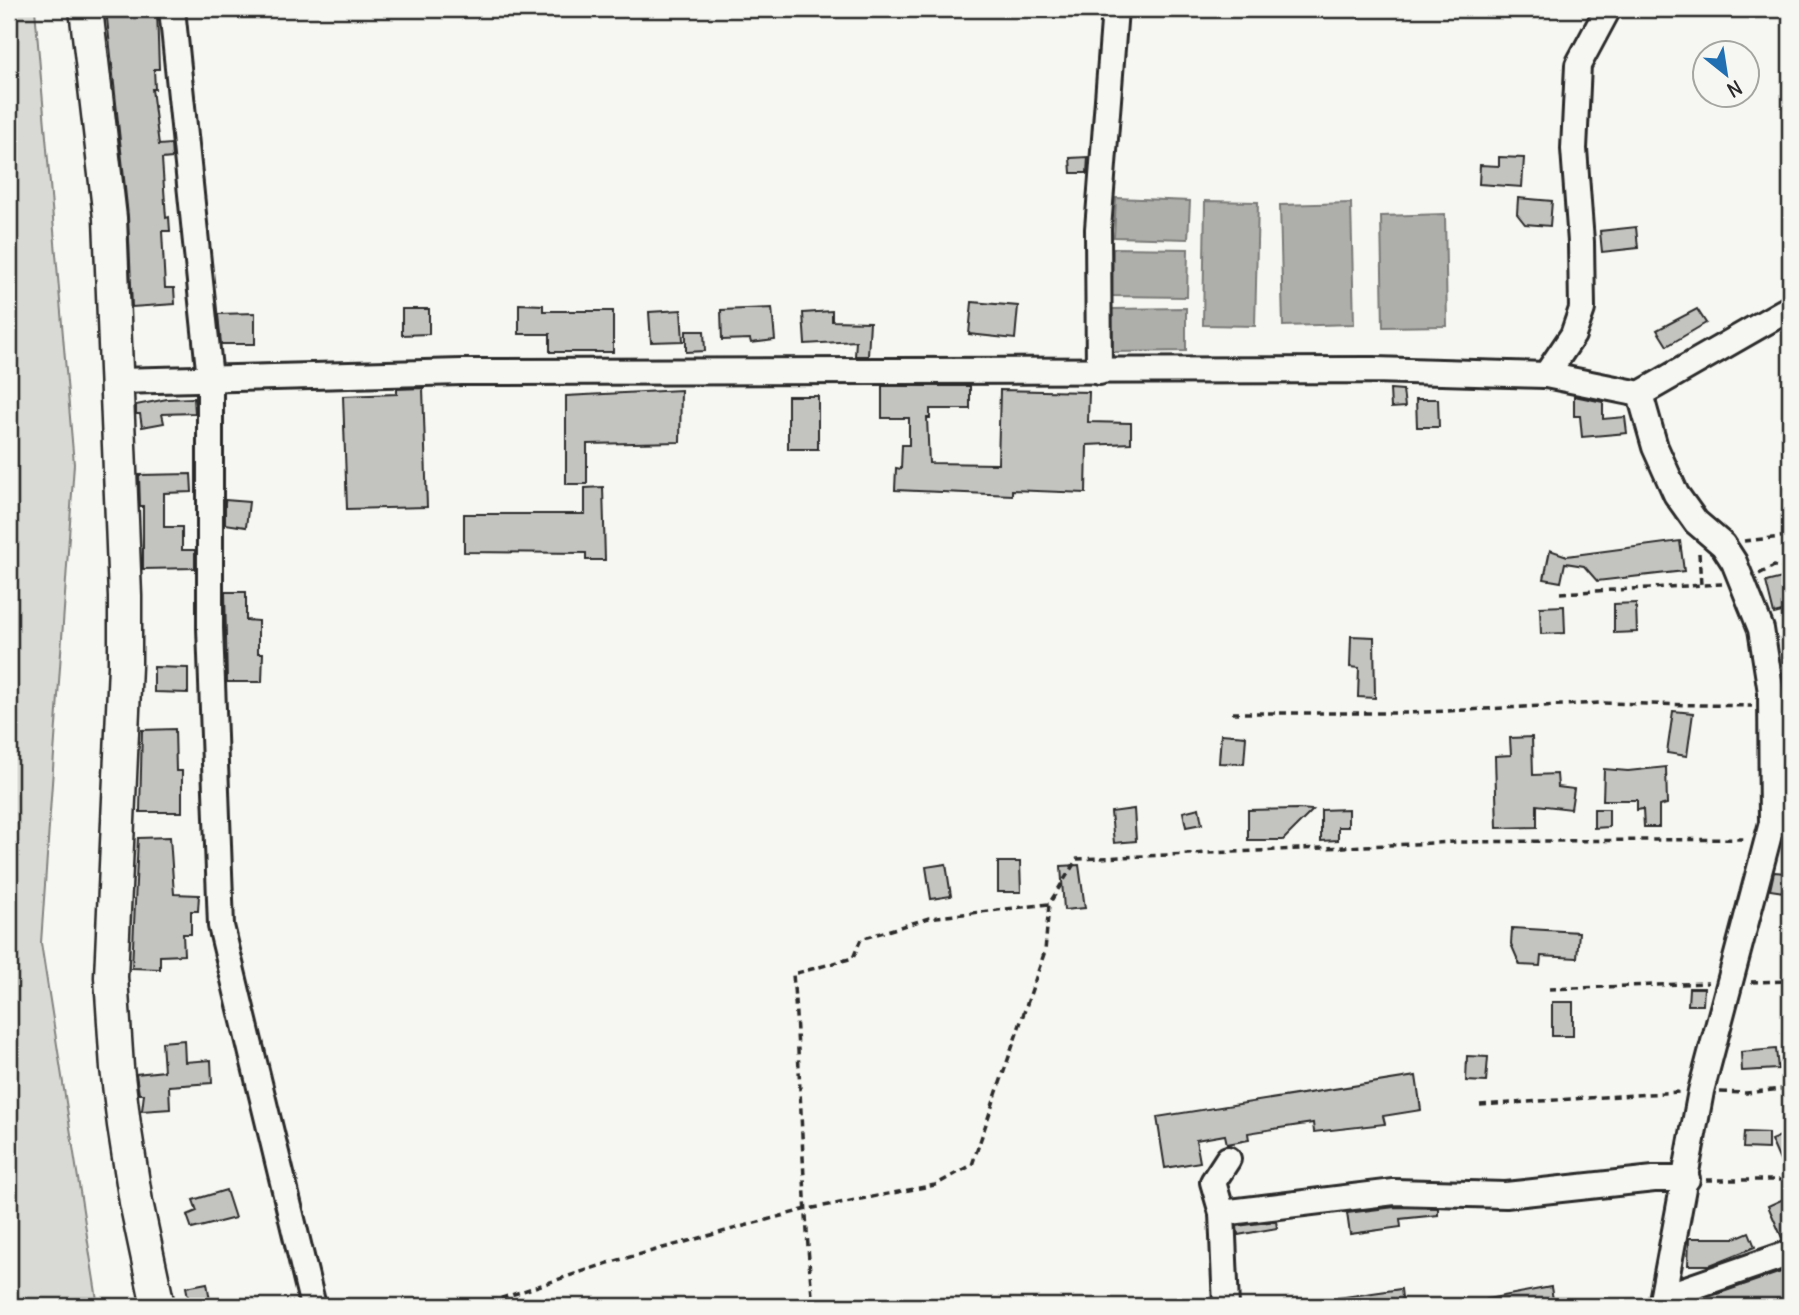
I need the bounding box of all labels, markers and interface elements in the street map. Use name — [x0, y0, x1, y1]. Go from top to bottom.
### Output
north arrow — [1690, 38, 1760, 108]
text: N — [1723, 75, 1746, 102]

